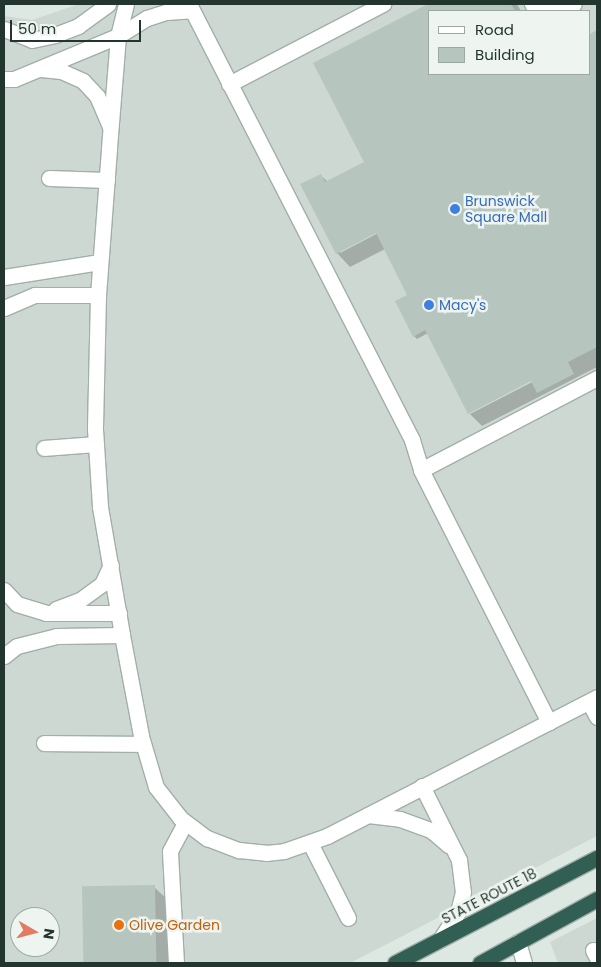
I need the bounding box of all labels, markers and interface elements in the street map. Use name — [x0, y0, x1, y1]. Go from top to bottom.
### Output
scale bar — [12, 10, 144, 42]
legend — [428, 10, 591, 75]
text: 50 m — [18, 18, 56, 39]
text: Road — [475, 19, 514, 40]
text: Building — [475, 44, 535, 65]
place label: Brunswick Square Mall — [465, 193, 547, 226]
marker: Brunswick Square Mall — [449, 203, 461, 215]
place label: Macy's — [439, 297, 486, 313]
marker: Macy's — [423, 299, 435, 311]
street label: STATE ROUTE 18 — [439, 865, 539, 927]
north arrow — [10, 907, 60, 957]
place label: Olive Garden — [129, 917, 220, 933]
marker: Olive Garden — [113, 919, 125, 931]
text: N — [38, 927, 59, 941]

